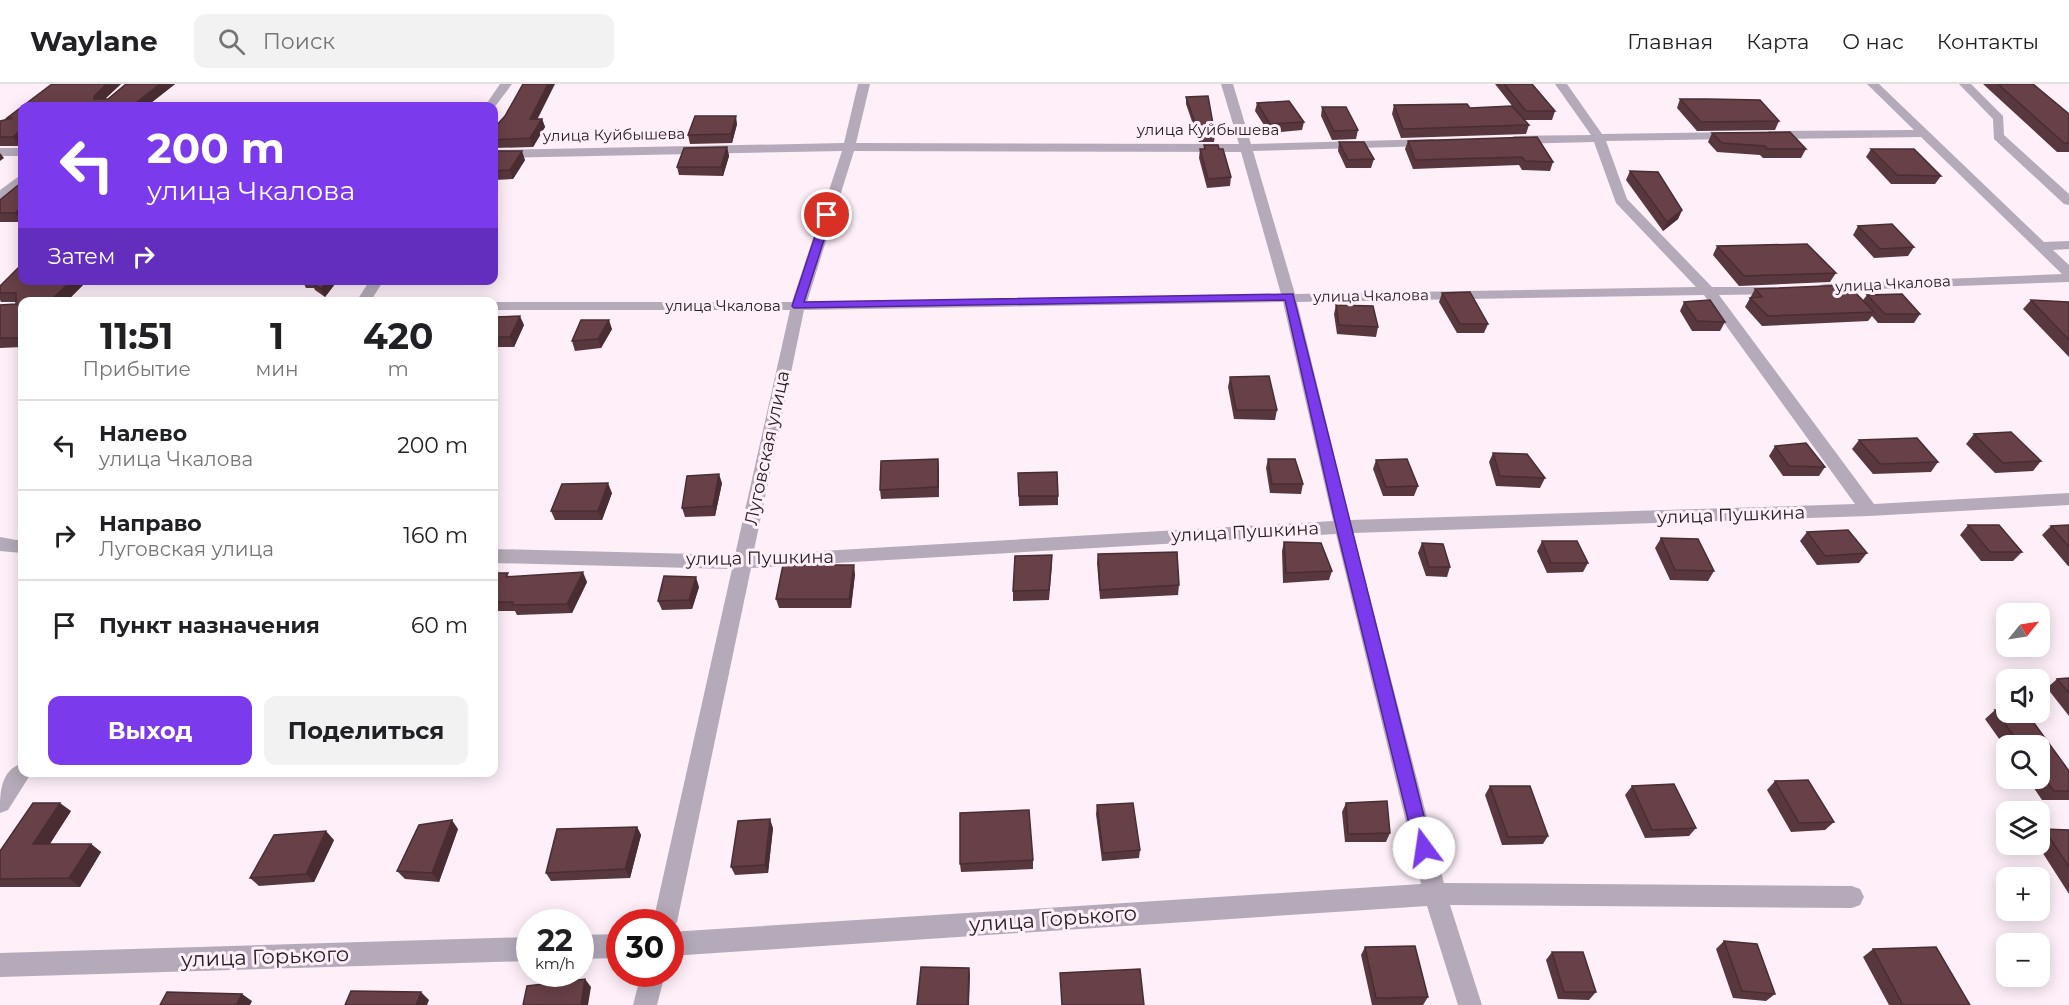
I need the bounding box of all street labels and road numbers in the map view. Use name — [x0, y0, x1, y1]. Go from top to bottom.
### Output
street label: улица Куйбышева — [1136, 120, 1279, 139]
street label: улица Куйбышева — [542, 124, 685, 145]
street label: улица Чкалова — [1834, 271, 1951, 296]
street label: улица Чкалова — [1312, 285, 1429, 306]
street label: улица Чкалова — [664, 296, 781, 315]
street label: Луговская улица — [740, 369, 794, 527]
street label: улица Пушкина — [1656, 501, 1805, 529]
street label: улица Пушкина — [1170, 517, 1319, 547]
street label: улица Пушкина — [685, 546, 834, 570]
street label: улица Горького — [967, 900, 1138, 937]
street label: улица Горького — [180, 941, 349, 972]

